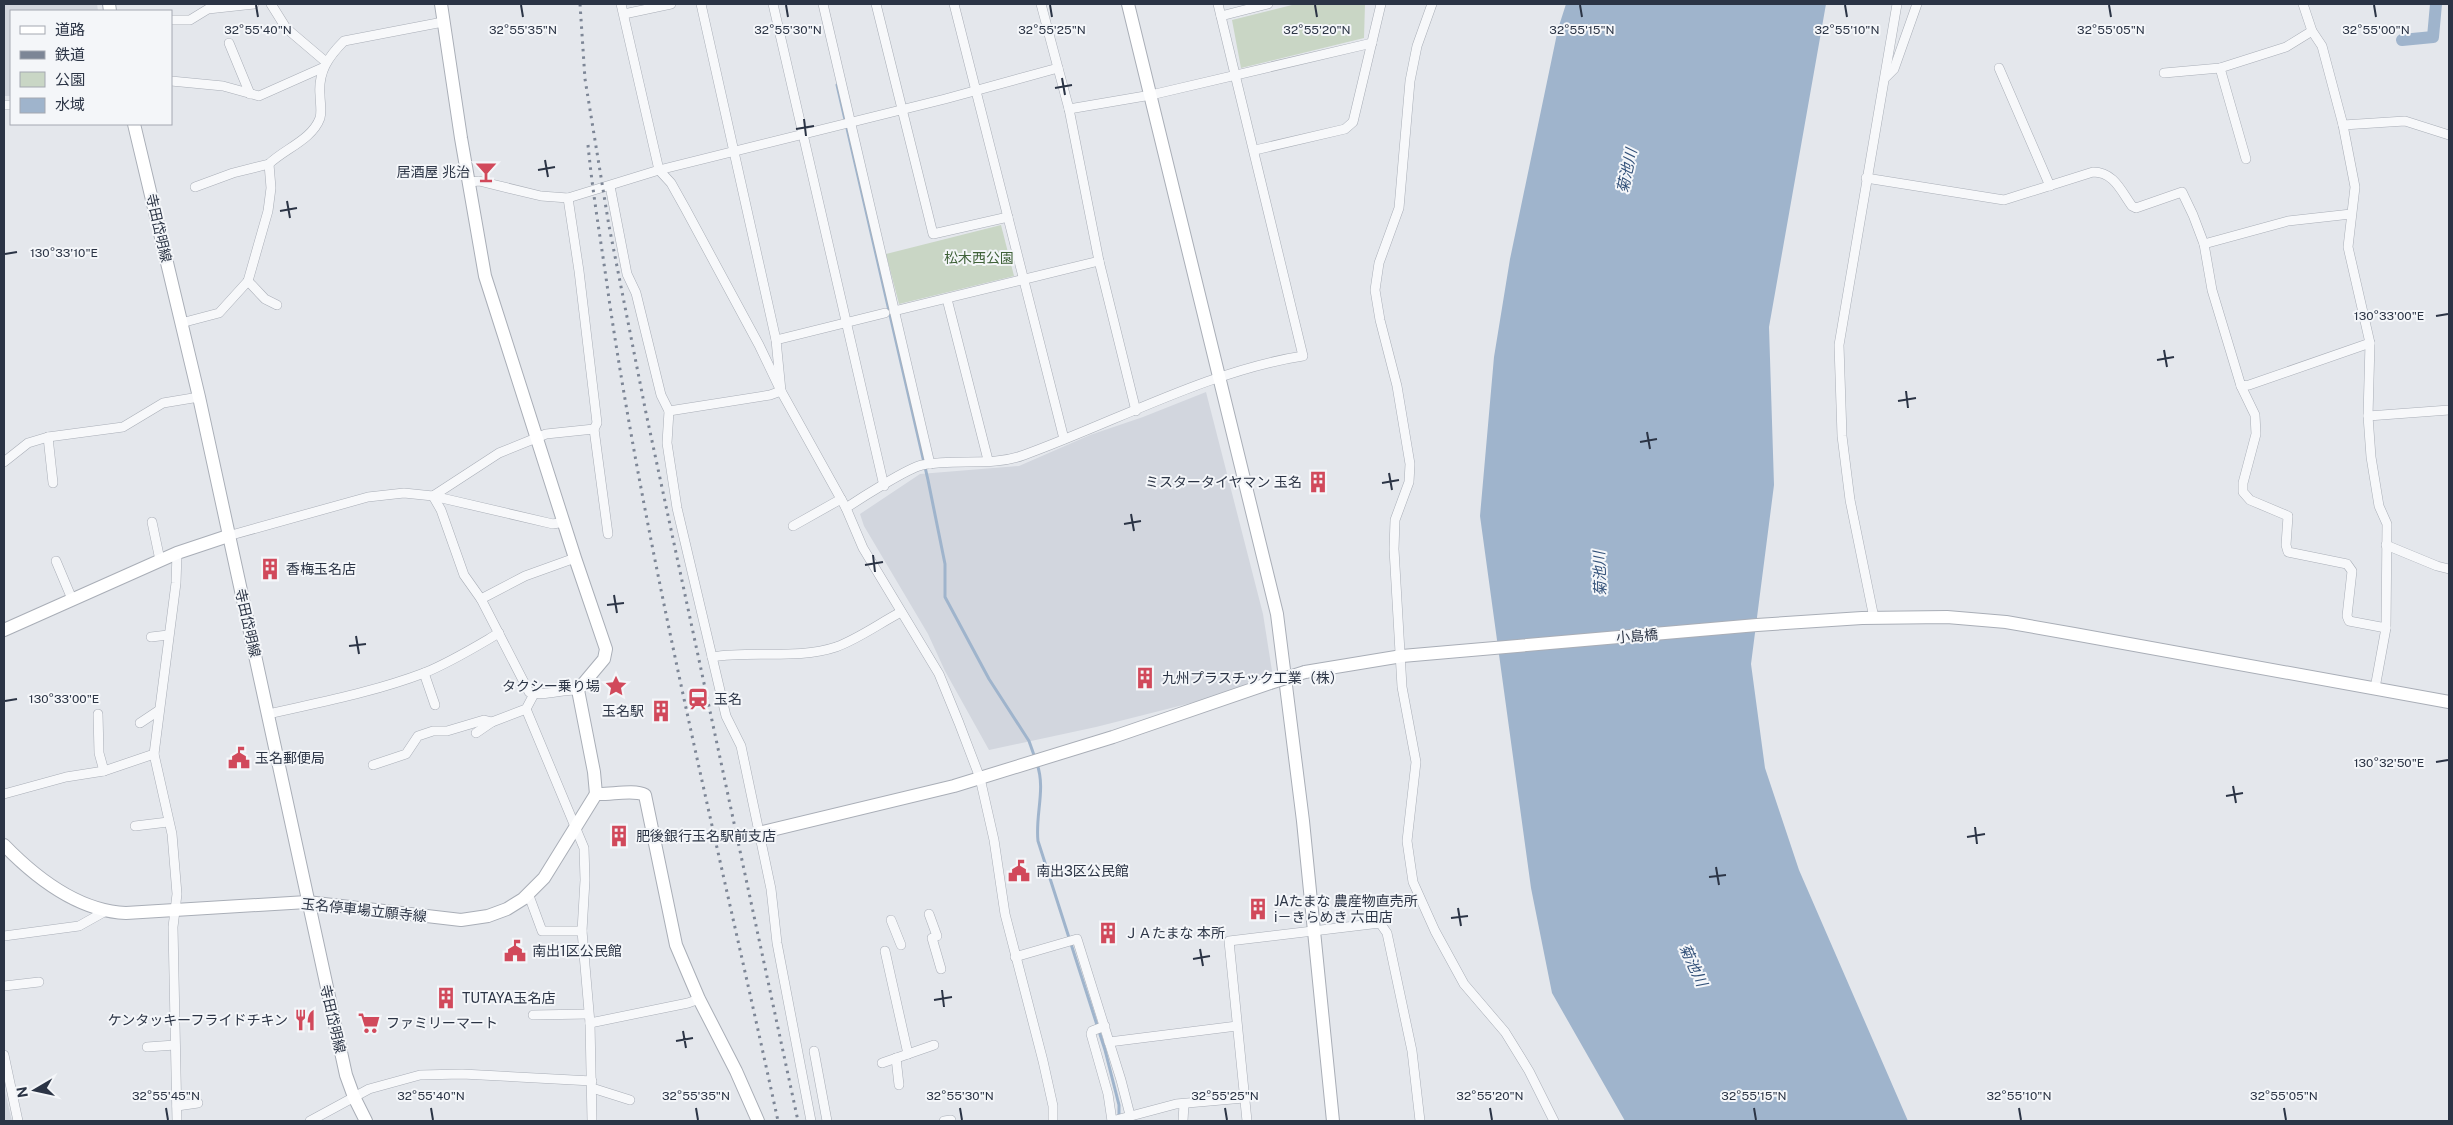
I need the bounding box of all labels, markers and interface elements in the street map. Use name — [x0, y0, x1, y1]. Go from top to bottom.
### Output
legend — [10, 10, 172, 125]
text: 道路 — [55, 21, 85, 38]
text: 32°55'40"N — [224, 23, 292, 37]
text: 32°55'35"N — [489, 23, 557, 37]
text: 32°55'30"N — [754, 23, 822, 37]
text: 32°55'25"N — [1018, 23, 1086, 37]
text: 32°55'20"N — [1283, 23, 1351, 37]
text: 32°55'15"N — [1549, 23, 1615, 37]
text: 32°55'10"N — [1815, 23, 1880, 37]
text: 32°55'05"N — [2077, 23, 2145, 37]
text: 32°55'00"N — [2342, 23, 2410, 37]
text: 鉄道 — [55, 46, 85, 63]
text: 公園 — [55, 71, 85, 88]
text: 水域 — [55, 96, 85, 113]
water label: 菊池川 — [1614, 145, 1640, 195]
bar icon: 居酒屋 兆治 — [473, 159, 499, 185]
place label: 居酒屋 兆治 — [397, 164, 470, 180]
street label: 寺田岱明線 — [143, 192, 175, 264]
text: 130°33'10"E — [30, 246, 98, 260]
park label: 松木西公園 — [944, 250, 1014, 266]
text: 130°33'00"E — [2354, 309, 2424, 323]
building icon: ミスタータイヤマン 玉名 — [1305, 469, 1331, 495]
place label: ミスタータイヤマン 玉名 — [1145, 474, 1302, 490]
water label: 菊池川 — [1590, 549, 1609, 597]
building icon: 香梅玉名店 — [257, 556, 283, 582]
place label: 香梅玉名店 — [286, 561, 356, 577]
street label: 寺田岱明線 — [232, 587, 264, 659]
street label: 小島橋 — [1615, 626, 1659, 646]
building icon: 九州プラスチック工業（株） — [1132, 665, 1158, 691]
place label: 九州プラスチック工業（株） — [1162, 670, 1344, 686]
place icon: タクシー乗り場 — [603, 673, 629, 699]
place label: タクシー乗り場 — [502, 678, 600, 694]
station icon: 玉名 — [685, 686, 711, 712]
place label: 玉名 — [714, 691, 742, 707]
text: 130°33'00"E — [29, 692, 99, 706]
building icon: 玉名駅 — [648, 698, 674, 724]
place label: 玉名駅 — [602, 703, 644, 719]
public building icon: 玉名郵便局 — [226, 745, 252, 771]
place label: 玉名郵便局 — [255, 750, 325, 766]
text: 130°32'50"E — [2354, 756, 2424, 770]
building icon: 肥後銀行玉名駅前支店 — [606, 823, 632, 849]
place label: 肥後銀行玉名駅前支店 — [636, 828, 776, 844]
public building icon: 南出3区公民館 — [1006, 858, 1032, 884]
place label: 南出3区公民館 — [1036, 863, 1129, 879]
place label: JAたまな 農産物直売所 i－きらめき 六田店 — [1274, 893, 1418, 925]
street label: 玉名停車場立願寺線 — [301, 895, 427, 925]
building icon: JAたまな 農産物直売所 i－きらめき 六田店 — [1245, 896, 1271, 922]
building icon: ＪＡたまな 本所 — [1095, 920, 1121, 946]
place label: ＪＡたまな 本所 — [1124, 925, 1225, 941]
public building icon: 南出1区公民館 — [502, 938, 528, 964]
water label: 菊池川 — [1676, 941, 1712, 991]
place label: 南出1区公民館 — [532, 943, 622, 959]
street label: 寺田岱明線 — [317, 983, 349, 1055]
building icon: TUTAYA玉名店 — [433, 985, 459, 1011]
place label: TUTAYA玉名店 — [462, 990, 555, 1006]
restaurant icon: ケンタッキーフライドチキン — [292, 1007, 318, 1033]
supermarket icon: ファミリーマート — [356, 1010, 382, 1036]
place label: ケンタッキーフライドチキン — [108, 1012, 288, 1028]
place label: ファミリーマート — [386, 1015, 498, 1031]
north arrow — [10, 1065, 60, 1115]
text: N — [13, 1085, 31, 1099]
text: 32°55'45"N — [132, 1089, 200, 1103]
text: 32°55'40"N — [397, 1089, 465, 1103]
text: 32°55'35"N — [662, 1089, 730, 1103]
text: 32°55'30"N — [926, 1089, 994, 1103]
text: 32°55'25"N — [1191, 1089, 1259, 1103]
text: 32°55'20"N — [1456, 1089, 1524, 1103]
text: 32°55'15"N — [1721, 1089, 1787, 1103]
text: 32°55'10"N — [1987, 1089, 2052, 1103]
text: 32°55'05"N — [2250, 1089, 2318, 1103]

